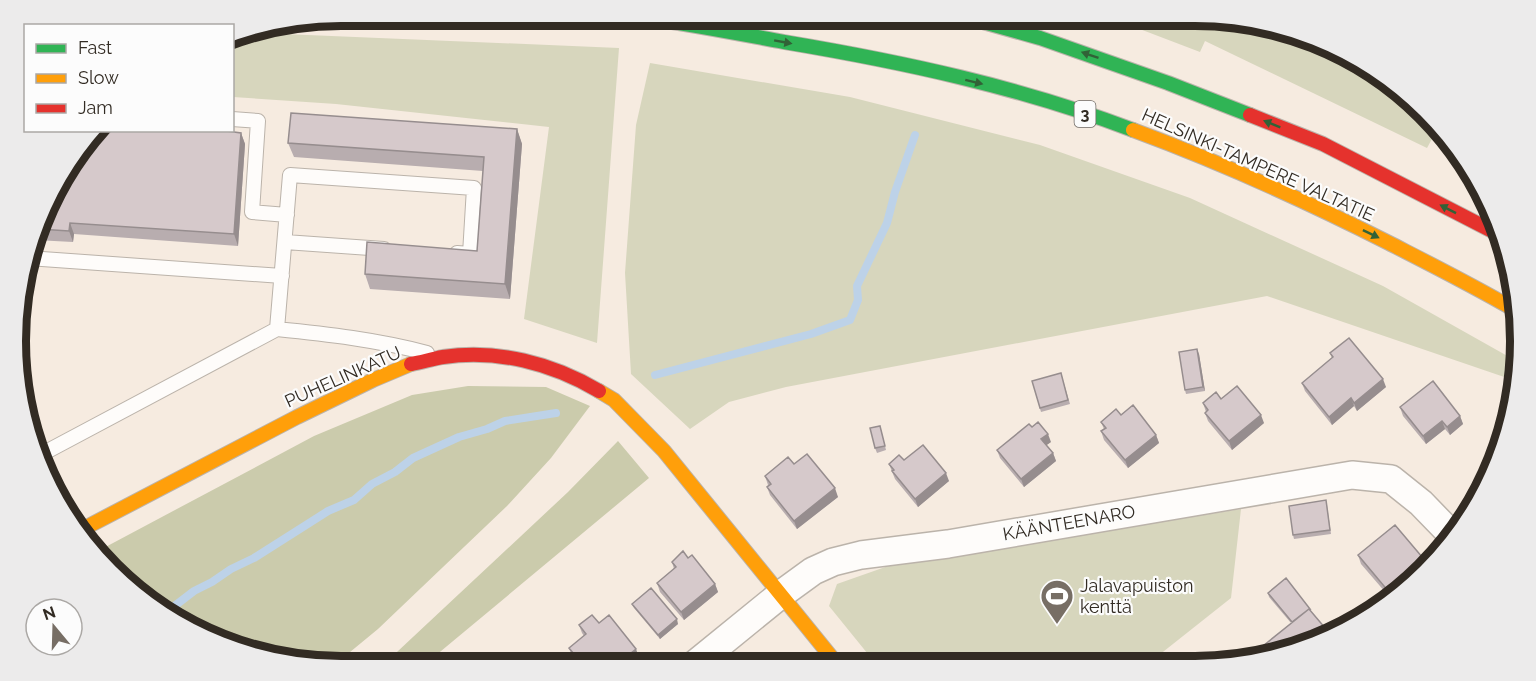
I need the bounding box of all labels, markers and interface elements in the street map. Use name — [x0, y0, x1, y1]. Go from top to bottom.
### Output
legend — [24, 24, 234, 132]
text: Fast — [78, 37, 112, 58]
one-way arrow — [774, 38, 793, 47]
one-way arrow — [1081, 50, 1099, 60]
text: Slow — [78, 67, 119, 88]
one-way arrow — [965, 77, 983, 87]
text: Jam — [78, 97, 113, 118]
road number: 3 — [1074, 101, 1096, 127]
street label: HELSINKI-TAMPERE VALTATIE — [1139, 104, 1378, 225]
one-way arrow — [1263, 119, 1281, 129]
one-way arrow — [1439, 204, 1457, 214]
one-way arrow — [1362, 229, 1380, 239]
street label: PUHELINKATU — [281, 342, 404, 412]
street label: KÄÄNTEENARO — [1001, 501, 1137, 544]
place label: Jalavapuiston kenttä — [1080, 575, 1193, 617]
sports icon: Jalavapuiston kenttä — [1039, 578, 1075, 625]
north arrow — [24, 597, 84, 657]
text: N — [40, 602, 58, 624]

